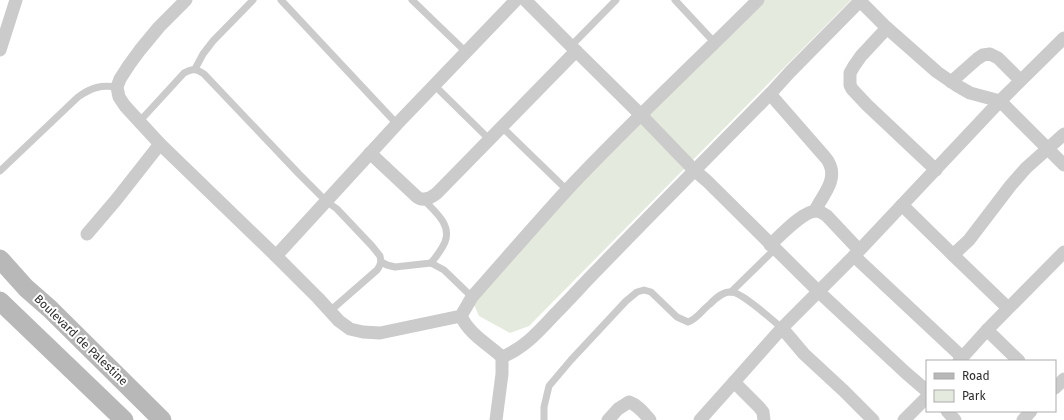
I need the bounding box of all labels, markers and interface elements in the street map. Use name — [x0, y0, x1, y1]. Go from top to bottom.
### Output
street label: Boulevard de Palestine — [31, 292, 131, 388]
legend — [926, 360, 1056, 412]
text: Road — [962, 369, 990, 383]
text: Park — [962, 389, 986, 403]

